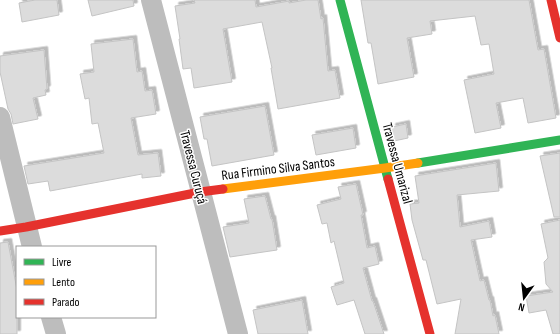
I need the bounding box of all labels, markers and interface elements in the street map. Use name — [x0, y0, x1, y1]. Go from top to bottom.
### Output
street label: Travessa Umarizal — [379, 121, 416, 205]
street label: Travessa Curuçá — [176, 128, 211, 206]
street label: Rua Firmino Silva Santos — [220, 153, 336, 184]
legend — [16, 246, 156, 318]
text: Livre — [52, 255, 72, 270]
text: Lento — [52, 275, 75, 290]
north arrow — [504, 278, 544, 318]
text: Parado — [52, 295, 79, 310]
text: N — [517, 300, 526, 314]

